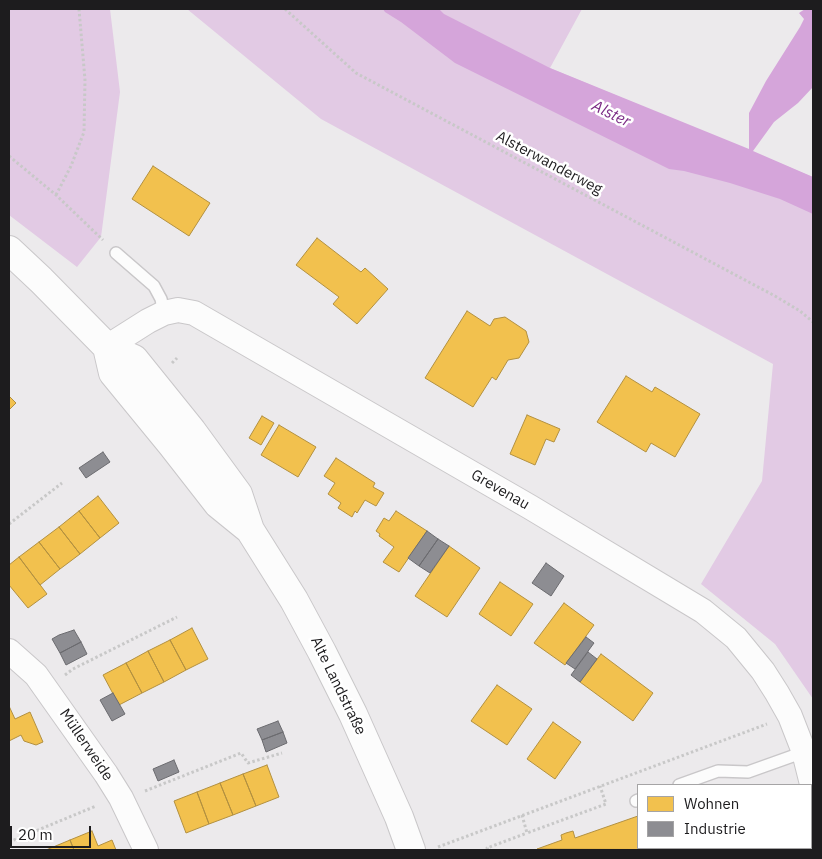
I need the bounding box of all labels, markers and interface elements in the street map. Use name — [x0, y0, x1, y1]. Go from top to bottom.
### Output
water label: Alster — [589, 96, 633, 132]
street label: Alsterwanderweg — [493, 127, 605, 199]
street label: Grevenau — [468, 466, 532, 514]
street label: Alte Landstraße — [306, 634, 370, 738]
street label: Müllerweide — [55, 706, 117, 784]
legend — [637, 784, 812, 849]
text: Wohnen — [684, 794, 739, 813]
scale bar — [12, 816, 94, 848]
text: Industrie — [684, 819, 746, 838]
text: 20 m — [18, 825, 53, 844]

